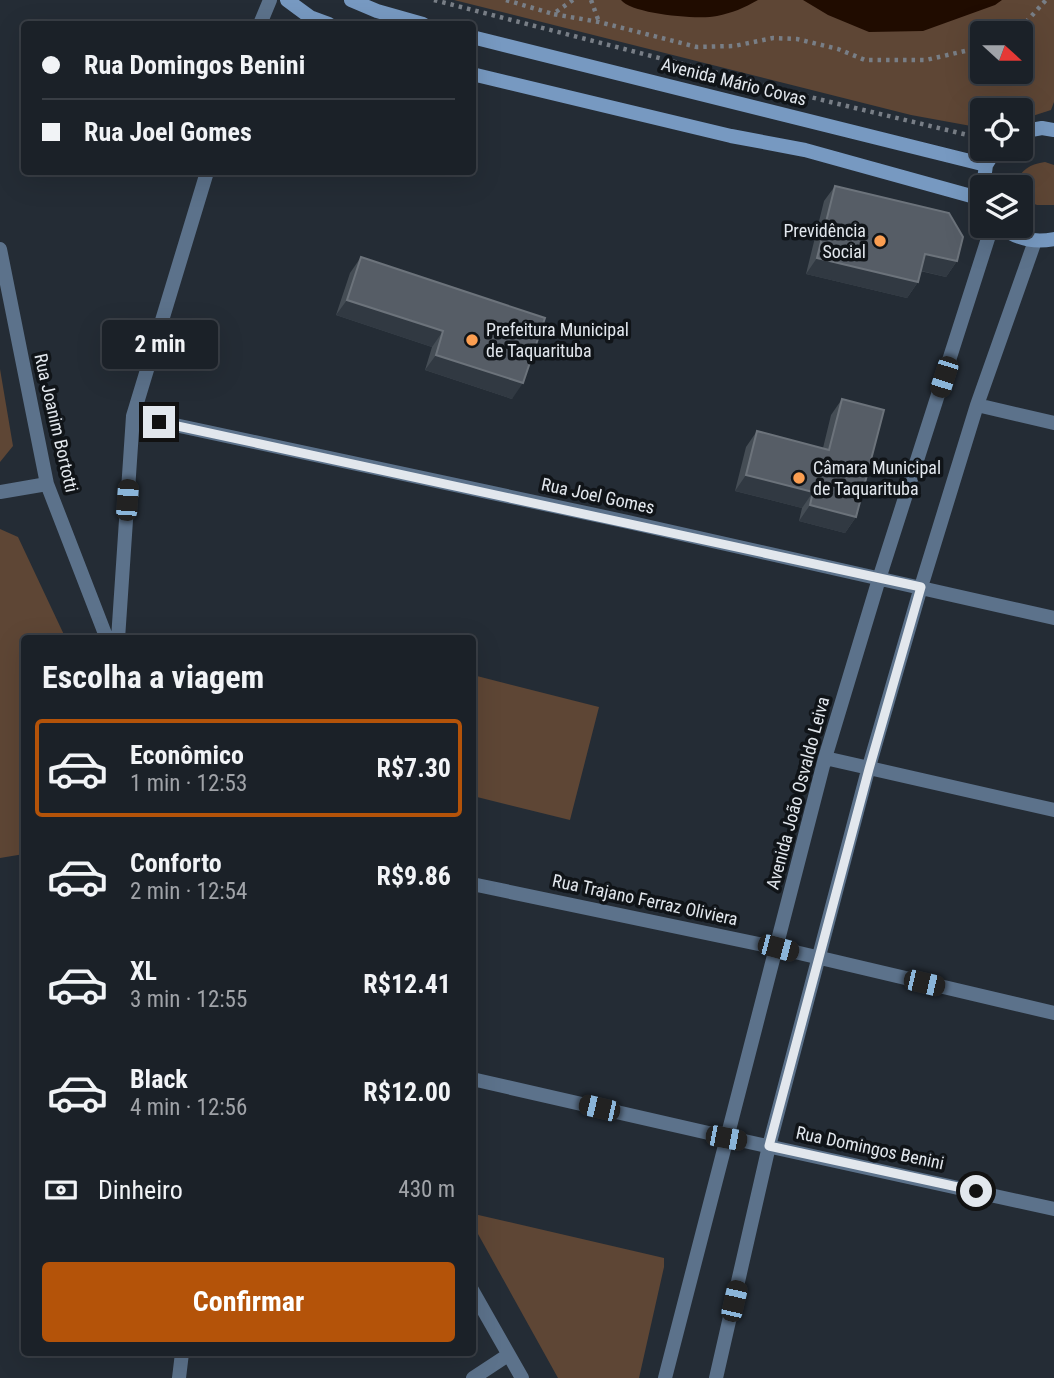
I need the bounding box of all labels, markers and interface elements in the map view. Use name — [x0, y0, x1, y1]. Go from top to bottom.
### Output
north arrow — [970, 21, 1032, 84]
map controls — [970, 21, 1033, 238]
text: Rua Domingos Benini — [84, 50, 305, 80]
street label: Avenida Mário Covas — [659, 53, 809, 110]
button: locate — [970, 98, 1033, 161]
text: Rua Joel Gomes — [84, 117, 252, 147]
button: layers — [970, 175, 1033, 238]
place label: Previdência Social — [783, 220, 866, 262]
marker: Previdência Social — [872, 233, 888, 249]
place label: Prefeitura Municipal de Taquarituba — [486, 319, 629, 361]
callout: 2 min — [101, 320, 217, 370]
text: 2 min — [134, 331, 186, 358]
marker: Prefeitura Municipal de Taquarituba — [464, 332, 480, 348]
street label: Rua Joanim Bortotti — [30, 352, 83, 494]
car — [928, 354, 961, 400]
route end — [143, 406, 175, 438]
place label: Câmara Municipal de Taquarituba — [813, 457, 941, 499]
marker: Câmara Municipal de Taquarituba — [791, 470, 807, 486]
street label: Rua Joel Gomes — [540, 473, 657, 518]
car — [116, 478, 139, 522]
text: Escolha a viagem — [42, 658, 264, 696]
street label: Avenida João Osvaldo Leiva — [762, 694, 833, 892]
icon: car — [46, 737, 109, 800]
text: Econômico — [130, 740, 244, 770]
text: R$7.30 — [377, 753, 451, 783]
text: 1 min · 12:53 — [130, 770, 247, 797]
icon: car — [46, 845, 109, 908]
text: Conforto — [130, 848, 222, 878]
text: R$9.86 — [377, 861, 451, 891]
street label: Rua Trajano Ferraz Oliviera — [551, 870, 740, 929]
text: 2 min · 12:54 — [130, 878, 247, 905]
car — [755, 932, 802, 964]
icon: car — [46, 953, 109, 1016]
text: XL — [130, 956, 157, 986]
car — [902, 968, 947, 998]
text: R$12.41 — [363, 969, 451, 999]
text: 3 min · 12:55 — [130, 986, 247, 1013]
icon: car — [46, 1061, 109, 1124]
text: Black — [130, 1064, 188, 1094]
text: R$12.00 — [363, 1077, 451, 1107]
car — [577, 1093, 622, 1123]
text: 4 min · 12:56 — [130, 1094, 247, 1121]
street label: Rua Domingos Benini — [794, 1122, 946, 1173]
car — [704, 1124, 749, 1152]
icon: cash — [42, 1171, 80, 1209]
text: Dinheiro — [98, 1175, 183, 1205]
route start — [960, 1175, 992, 1207]
text: 430 m — [398, 1176, 455, 1203]
button: Confirmar — [42, 1262, 455, 1342]
car — [720, 1278, 749, 1324]

